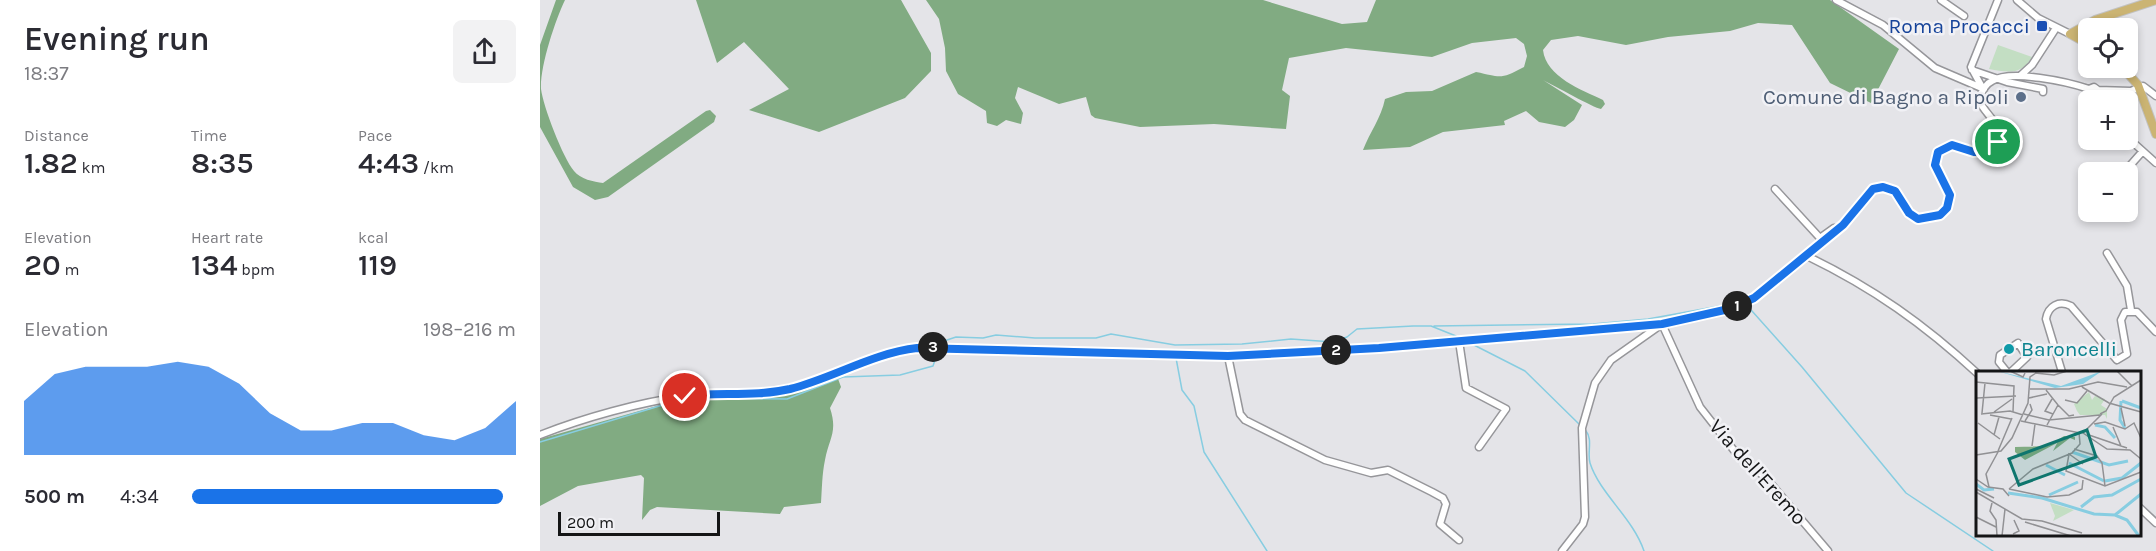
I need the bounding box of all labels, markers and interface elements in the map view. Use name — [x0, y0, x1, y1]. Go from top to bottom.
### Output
place label: Roma Procacci — [1888, 14, 2030, 38]
map controls — [2078, 18, 2138, 222]
button: locate — [2078, 18, 2138, 78]
marker: Roma Procacci — [2035, 19, 2049, 33]
text: Evening run — [24, 20, 210, 58]
button: share — [453, 20, 516, 83]
text: 18:37 — [24, 62, 69, 85]
place label: Comune di Bagno a Ripoli — [1763, 85, 2009, 109]
marker: Comune di Bagno a Ripoli — [2014, 90, 2028, 104]
button: + — [2078, 90, 2138, 150]
pin — [1972, 116, 2023, 167]
icon: arrive — [1981, 125, 2014, 158]
text: Distance — [24, 126, 89, 145]
text: Time — [191, 126, 227, 145]
text: Pace — [358, 126, 392, 145]
text: 1.82 — [24, 145, 78, 181]
text: 8:35 — [191, 145, 254, 181]
text: 4:43 — [358, 145, 419, 181]
text: km — [78, 158, 106, 177]
text: /km — [419, 158, 454, 177]
button: − — [2078, 162, 2138, 222]
text: Elevation — [24, 228, 92, 247]
text: Heart rate — [191, 228, 263, 247]
text: kcal — [358, 228, 389, 247]
text: 20 — [24, 247, 61, 283]
text: 134 — [191, 247, 237, 283]
text: 119 — [358, 247, 397, 283]
text: m — [61, 260, 79, 279]
text: bpm — [237, 260, 275, 279]
pin: 1 — [1722, 291, 1752, 321]
text: 1 — [1734, 296, 1740, 315]
text: Elevation — [24, 318, 109, 341]
text: 198–216 m — [423, 318, 516, 341]
pin: 3 — [918, 332, 948, 362]
pin: 2 — [1321, 335, 1351, 365]
text: 3 — [928, 337, 938, 356]
place label: Baroncelli — [2021, 337, 2117, 361]
text: 2 — [1331, 340, 1341, 359]
marker: Baroncelli — [2002, 342, 2016, 356]
pin — [659, 370, 710, 421]
inset map — [1976, 371, 2141, 536]
icon: check — [668, 379, 701, 412]
street label: Via dell'Eremo — [1704, 414, 1812, 530]
text: 500 m — [24, 485, 85, 508]
text: 4:34 — [120, 485, 159, 508]
scale bar — [558, 509, 720, 536]
text: 200 m — [567, 513, 614, 532]

